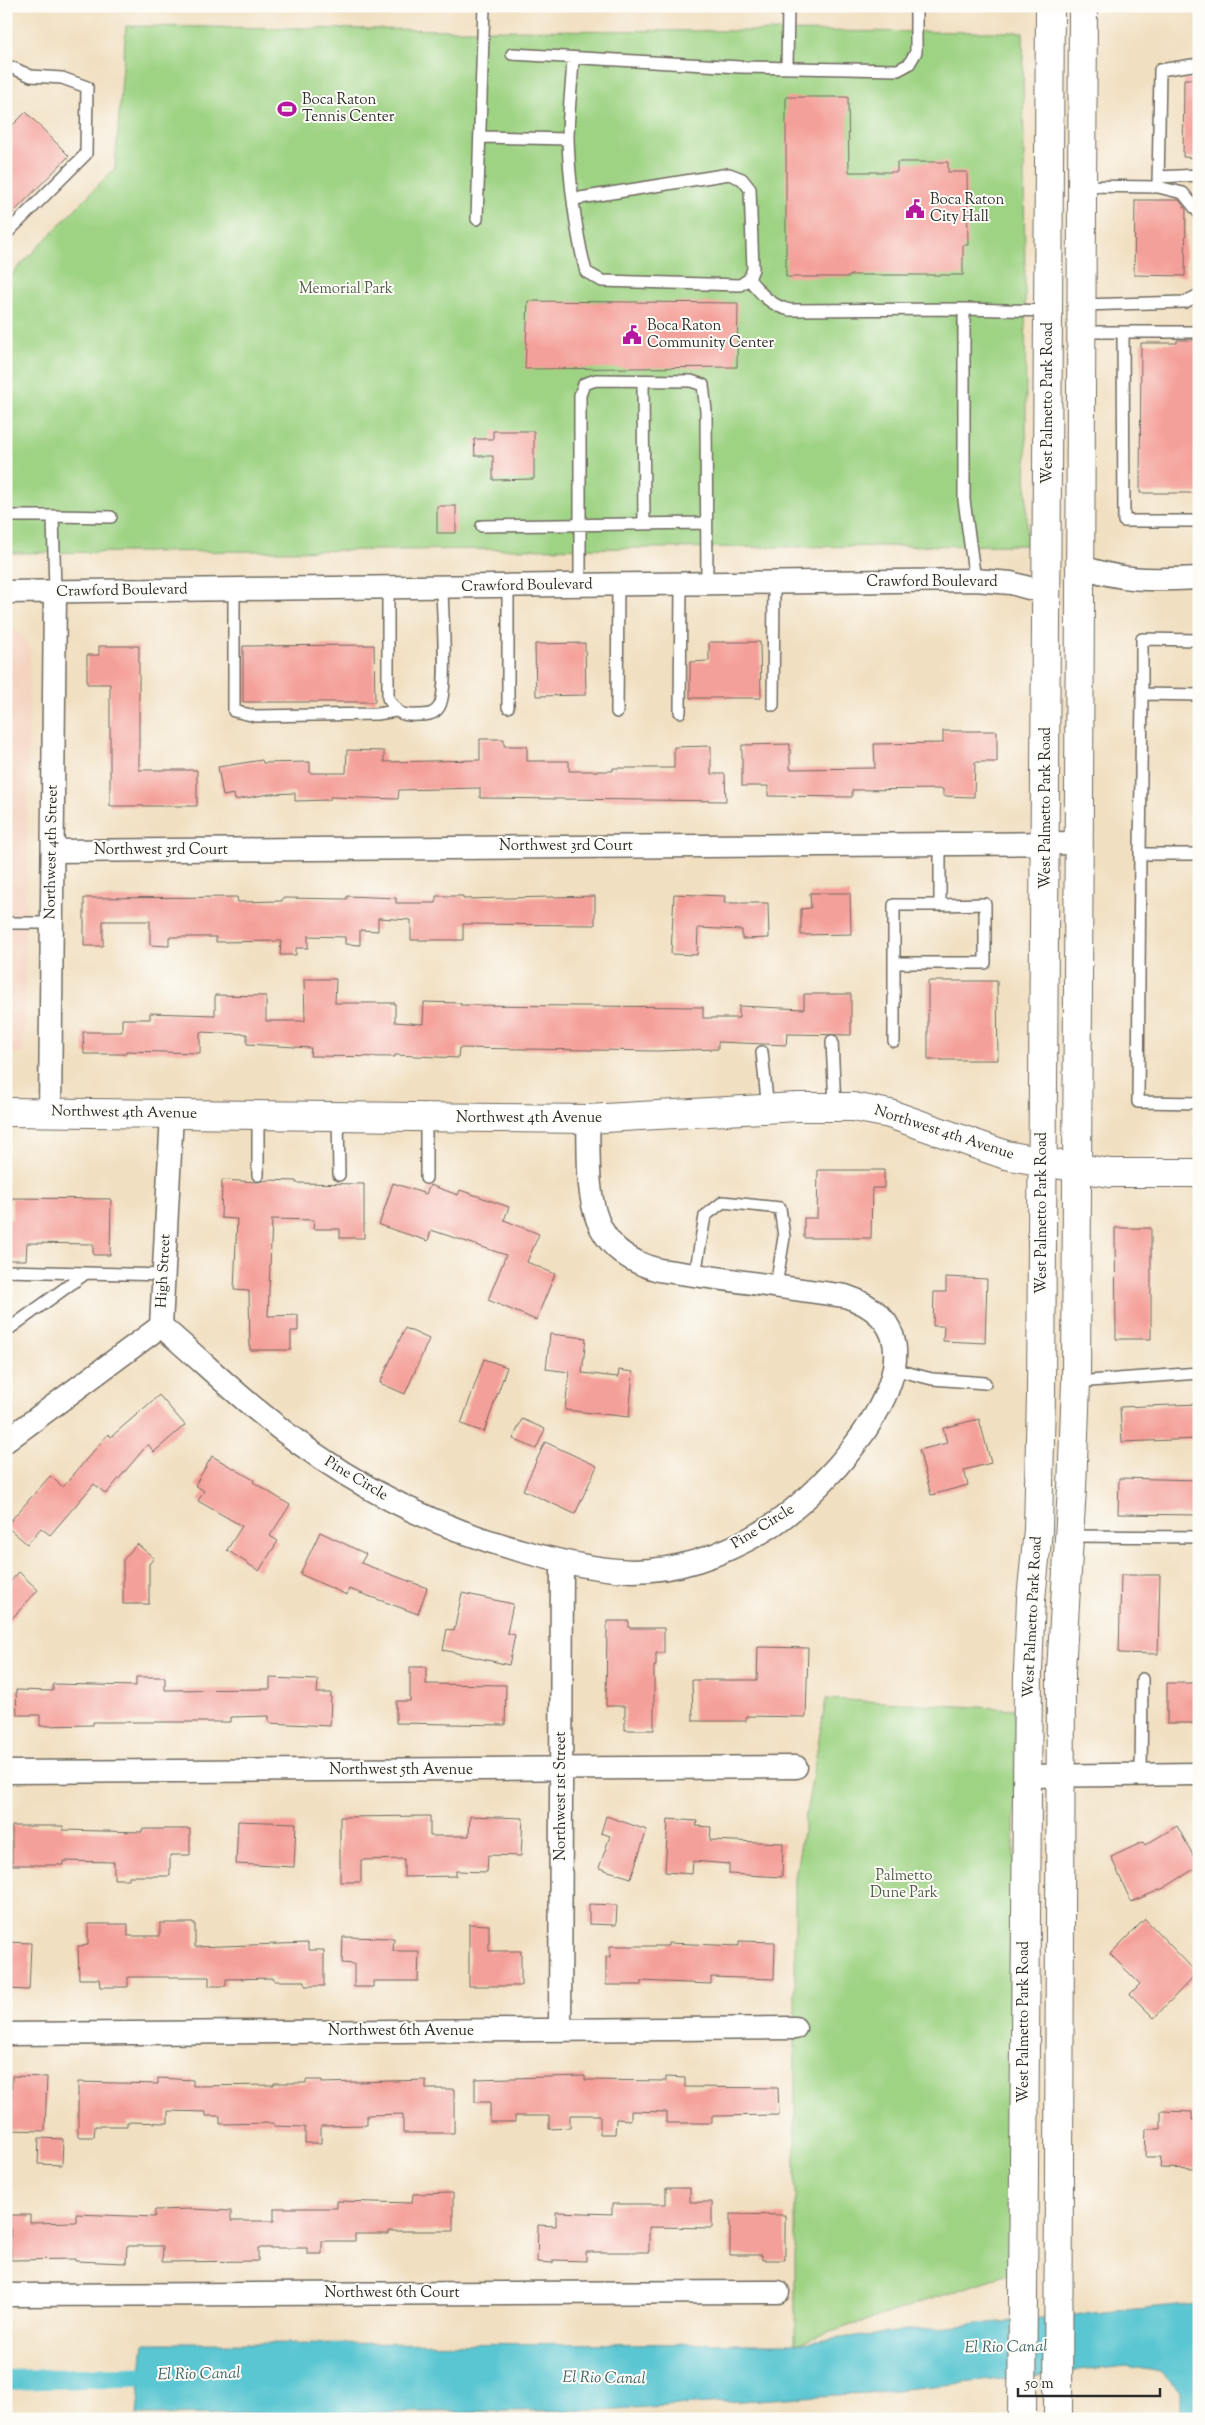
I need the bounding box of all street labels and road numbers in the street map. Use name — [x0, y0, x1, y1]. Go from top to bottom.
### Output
street label: West Palmetto Park Road — [1038, 321, 1059, 484]
street label: Crawford Boulevard — [866, 572, 998, 593]
street label: Crawford Boulevard — [461, 574, 593, 598]
street label: Crawford Boulevard — [56, 579, 188, 603]
street label: West Palmetto Park Road — [1036, 726, 1057, 889]
street label: Northwest 4th Street — [40, 784, 64, 920]
street label: Northwest 3rd Court — [499, 836, 633, 857]
street label: Northwest 3rd Court — [94, 840, 228, 861]
street label: Northwest 4th Avenue — [871, 1100, 1017, 1166]
street label: Northwest 4th Avenue — [51, 1101, 197, 1125]
street label: Northwest 4th Avenue — [456, 1108, 602, 1129]
street label: West Palmetto Park Road — [1032, 1131, 1053, 1294]
street label: High Street — [152, 1233, 176, 1309]
street label: Pine Circle — [320, 1452, 392, 1506]
street label: Pine Circle — [727, 1499, 799, 1555]
street label: West Palmetto Park Road — [1018, 1535, 1048, 1699]
street label: Northwest 1st Street — [551, 1731, 572, 1861]
street label: Northwest 5th Avenue — [329, 1760, 473, 1781]
street label: West Palmetto Park Road — [1014, 1940, 1035, 2103]
street label: Northwest 6th Avenue — [328, 2021, 474, 2042]
street label: Northwest 6th Court — [324, 2283, 460, 2304]

